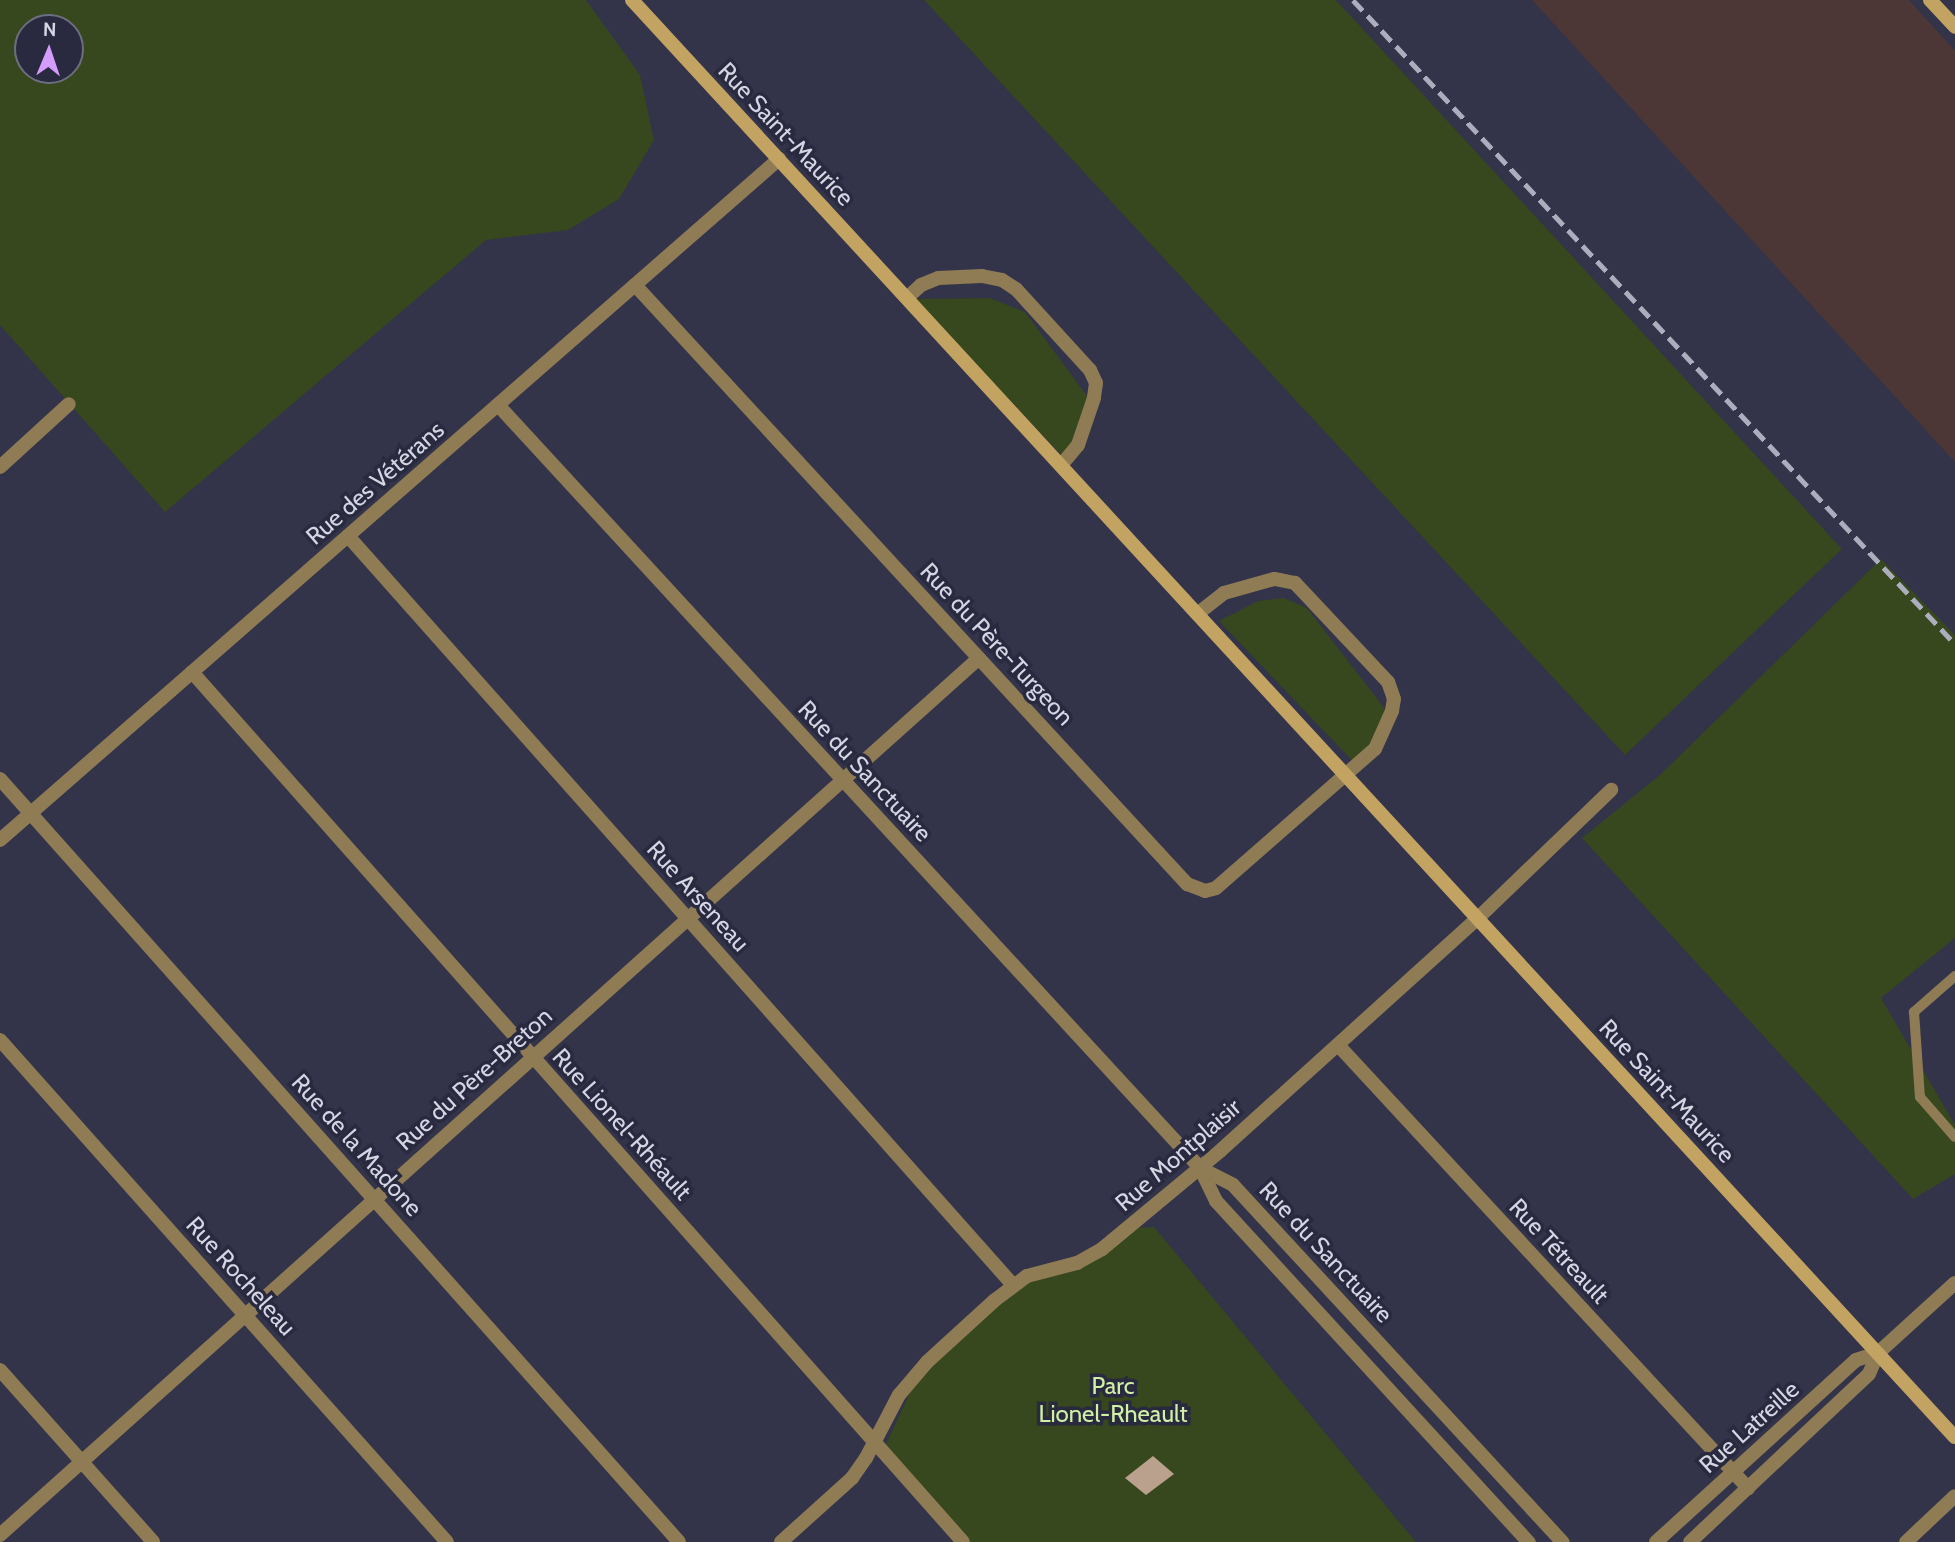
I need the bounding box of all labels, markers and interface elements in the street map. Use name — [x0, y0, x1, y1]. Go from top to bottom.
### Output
north arrow — [14, 14, 84, 84]
text: N — [43, 18, 57, 41]
street label: Rue Saint-Maurice — [712, 56, 860, 212]
street label: Rue des Vétérans — [300, 415, 450, 551]
street label: Rue du Père-Turgeon — [914, 557, 1080, 731]
street label: Rue du Sanctuaire — [792, 694, 938, 848]
street label: Rue Arseneau — [641, 835, 755, 957]
street label: Rue du Père-Breton — [390, 1002, 558, 1156]
street label: Rue Saint-Maurice — [1593, 1013, 1741, 1169]
street label: Rue Lionel-Rhéault — [547, 1042, 697, 1206]
street label: Rue de la Madone — [286, 1068, 428, 1222]
street label: Rue Montplaisir — [1110, 1093, 1246, 1217]
street label: Rue du Sanctuaire — [1253, 1175, 1399, 1329]
street label: Rue Tétreault — [1503, 1193, 1615, 1309]
street label: Rue Rocheleau — [180, 1211, 302, 1341]
park label: Parc Lionel-Rheault — [1038, 1372, 1188, 1428]
street label: Rue Latreille — [1693, 1375, 1805, 1479]

